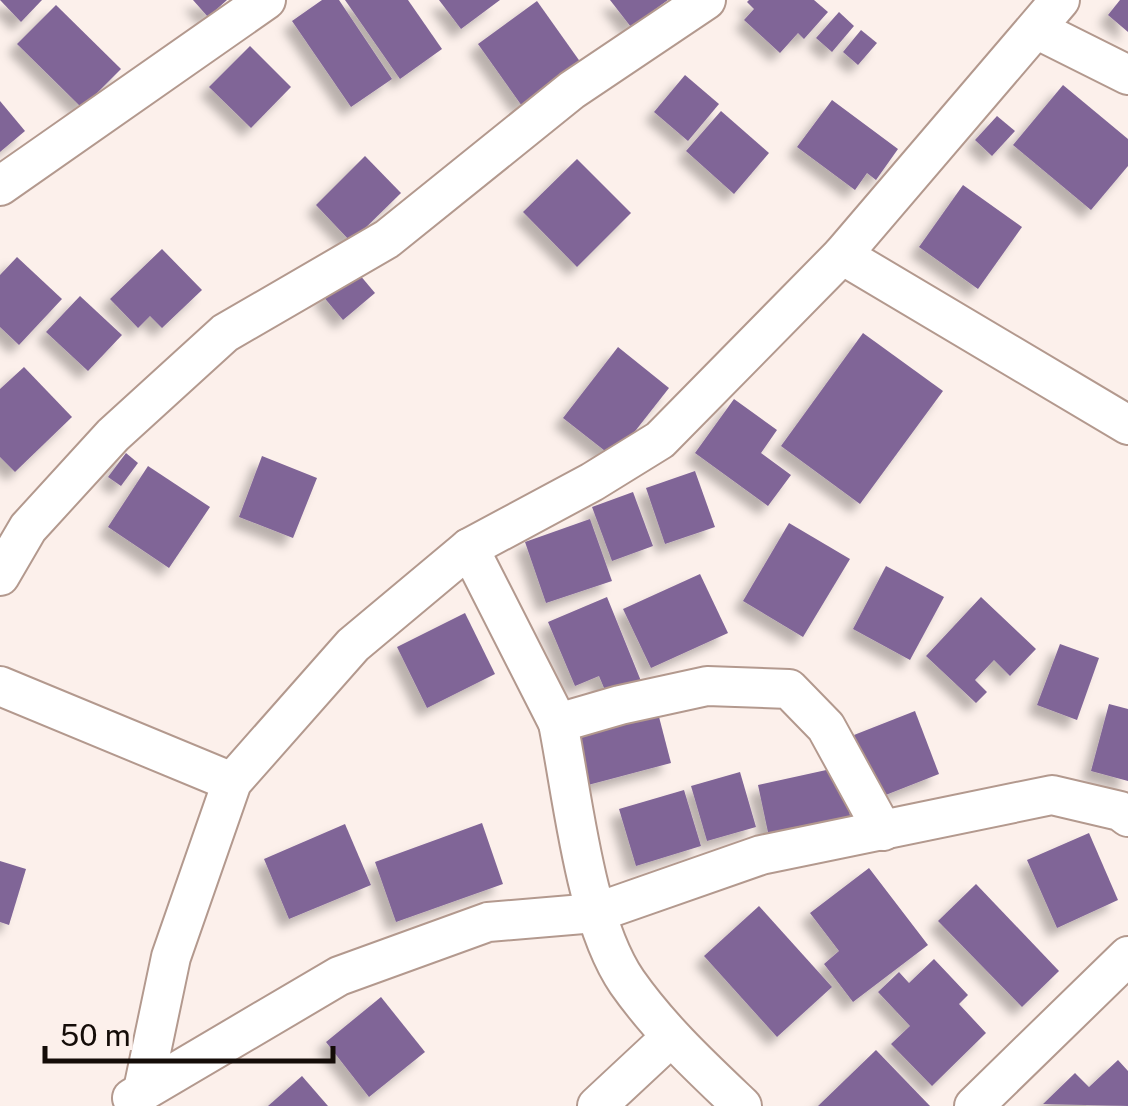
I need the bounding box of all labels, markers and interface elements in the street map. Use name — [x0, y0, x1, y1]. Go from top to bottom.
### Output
scale bar — [45, 1001, 332, 1063]
text: 50 m — [60, 1017, 131, 1053]

